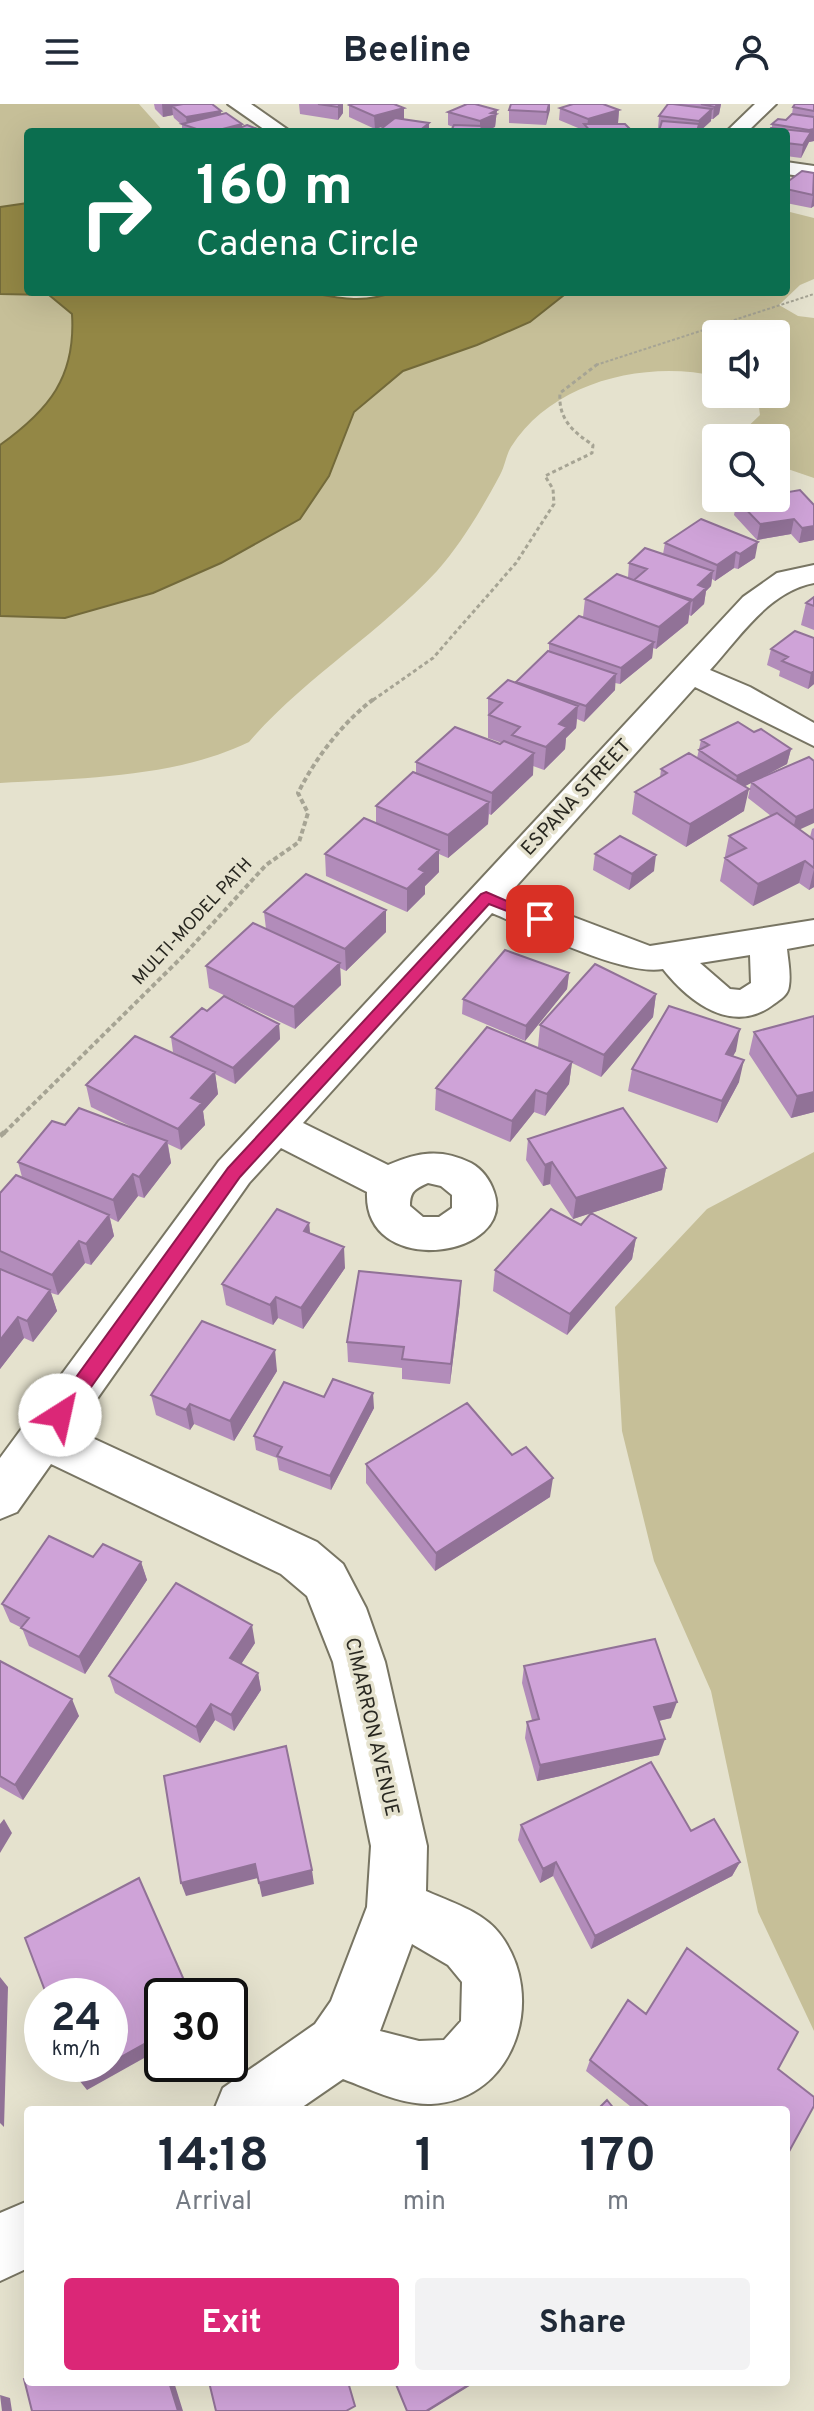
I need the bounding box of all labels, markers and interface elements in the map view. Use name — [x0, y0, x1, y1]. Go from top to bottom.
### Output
text: Beeline — [343, 29, 471, 75]
icon: menu — [40, 30, 84, 74]
icon: person — [730, 30, 774, 74]
text: 160 m — [196, 154, 353, 224]
icon: right — [64, 160, 168, 264]
text: Cadena Circle — [196, 223, 419, 269]
map controls — [702, 320, 790, 512]
button: sound — [702, 320, 790, 408]
button: search — [702, 424, 790, 512]
street label: ESPANA STREET — [516, 734, 638, 862]
street label: MULTI-MODEL PATH — [128, 854, 258, 990]
pin — [506, 885, 574, 953]
icon: arrive — [518, 897, 562, 941]
position arrow — [18, 1373, 102, 1457]
street label: CIMARRON AVENUE — [338, 1635, 404, 1819]
speed limit sign: 30 — [144, 1978, 248, 2082]
text: 24 — [51, 1995, 101, 2045]
text: km/h — [52, 2037, 100, 2063]
text: 14:18 — [158, 2128, 269, 2188]
text: 1 — [415, 2128, 434, 2188]
text: 170 — [580, 2128, 656, 2188]
text: Arrival — [175, 2186, 252, 2219]
text: min — [403, 2186, 446, 2219]
text: m — [607, 2186, 629, 2219]
button: Exit — [64, 2278, 399, 2370]
button: Share — [415, 2278, 750, 2370]

